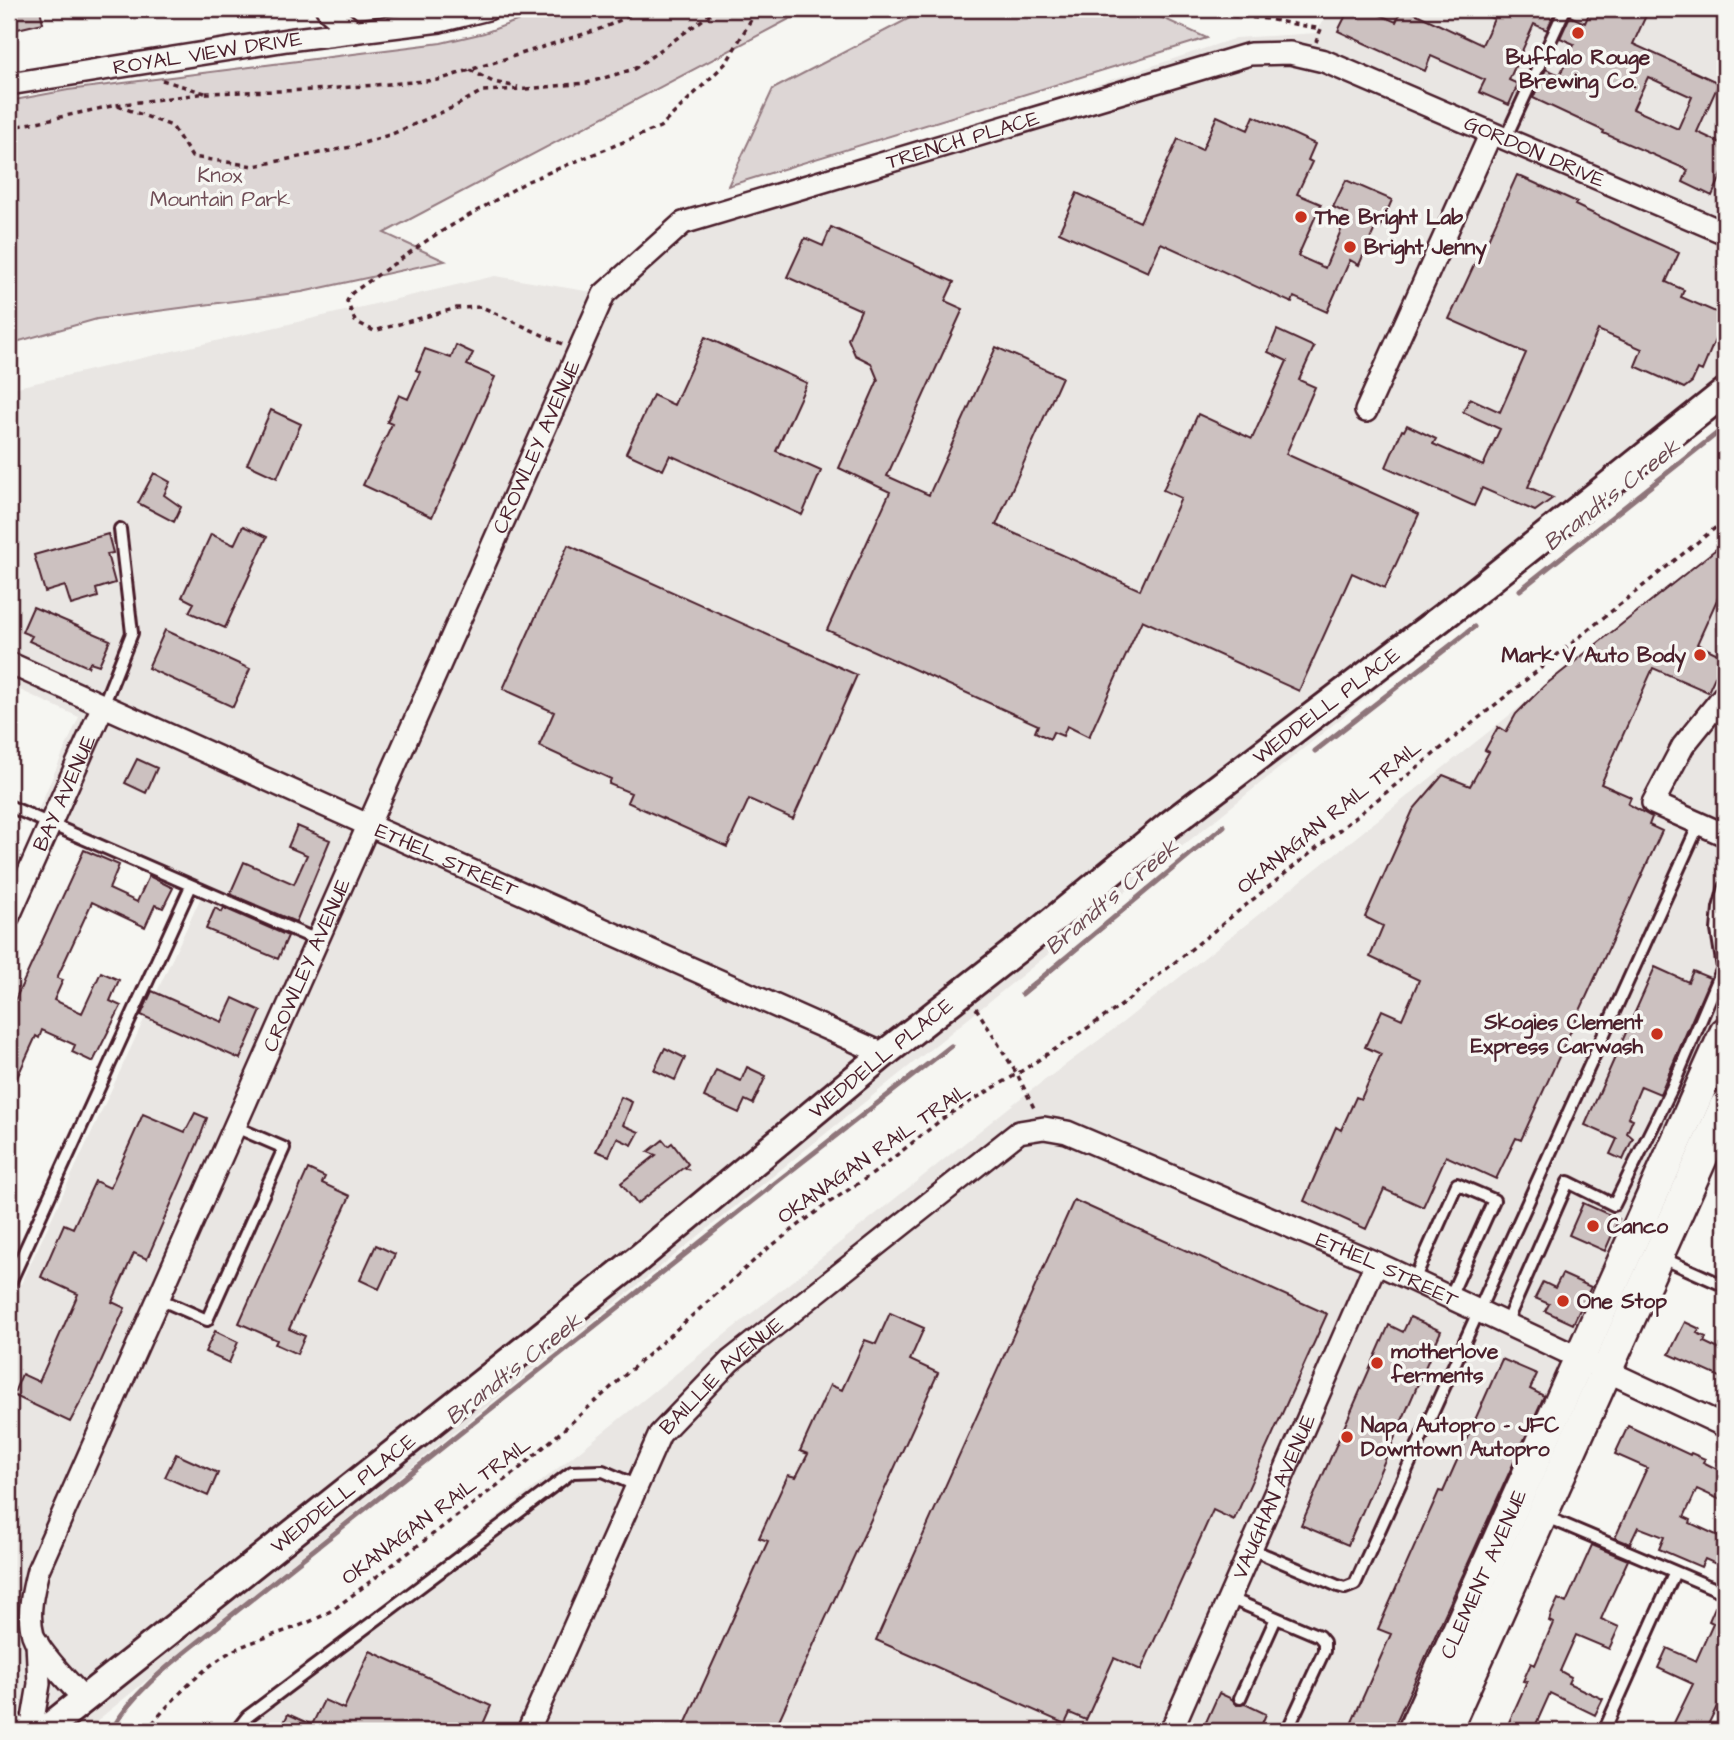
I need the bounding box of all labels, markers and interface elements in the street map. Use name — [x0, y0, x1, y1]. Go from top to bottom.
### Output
street label: ROYAL VIEW DRIVE — [111, 24, 304, 82]
marker: Buffalo Rouge Brewing Co. — [1570, 25, 1586, 41]
place label: Buffalo Rouge Brewing Co. — [1506, 43, 1651, 98]
street label: TRENCH PLACE — [883, 103, 1043, 176]
street label: GORDON DRIVE — [1460, 108, 1610, 195]
park label: Knox Mountain Park — [150, 161, 290, 214]
place label: The Bright Lab — [1314, 203, 1463, 234]
marker: The Bright Lab — [1293, 209, 1309, 225]
place label: Bright Jenny — [1364, 233, 1487, 265]
marker: Bright Jenny — [1342, 239, 1358, 255]
street label: CROWLEY AVENUE — [485, 355, 588, 538]
water label: Brandt's Creek — [1537, 431, 1688, 559]
street label: WEDDELL PLACE — [1247, 640, 1406, 771]
place label: Mark V Auto Body — [1502, 641, 1686, 673]
marker: Mark V Auto Body — [1692, 647, 1708, 663]
street label: BAY AVENUE — [25, 730, 103, 856]
street label: OKANAGAN RAIL TRAIL — [1230, 733, 1428, 901]
street label: ETHEL STREET — [371, 816, 523, 905]
water label: Brandt's Creek — [1038, 831, 1186, 963]
street label: CROWLEY AVENUE — [255, 873, 358, 1056]
street label: WEDDELL PLACE — [803, 990, 960, 1125]
place label: Skogies Clement Express Carwash — [1471, 1008, 1644, 1062]
marker: Skogies Clement Express Carwash — [1649, 1026, 1665, 1042]
street label: OKANAGAN RAIL TRAIL — [771, 1075, 977, 1231]
place label: Canco — [1607, 1212, 1668, 1241]
marker: Canco — [1585, 1218, 1601, 1234]
street label: ETHEL STREET — [1312, 1225, 1464, 1314]
place label: One Stop — [1577, 1287, 1667, 1317]
marker: One Stop — [1555, 1293, 1571, 1309]
water label: Brandt's Creek — [439, 1305, 590, 1433]
street label: BAILLIE AVENUE — [653, 1309, 790, 1441]
place label: motherlove ferments — [1390, 1337, 1499, 1390]
marker: motherlove ferments — [1369, 1355, 1385, 1371]
street label: VAUGHAN AVENUE — [1225, 1409, 1323, 1583]
place label: Napa Autopro - JFC Downtown Autopro — [1361, 1411, 1559, 1465]
street label: WEDDELL PLACE — [264, 1426, 422, 1560]
marker: Napa Autopro - JFC Downtown Autopro — [1339, 1429, 1355, 1445]
street label: OKANAGAN RAIL TRAIL — [335, 1430, 537, 1592]
street label: CLEMENT AVENUE — [1433, 1484, 1534, 1663]

